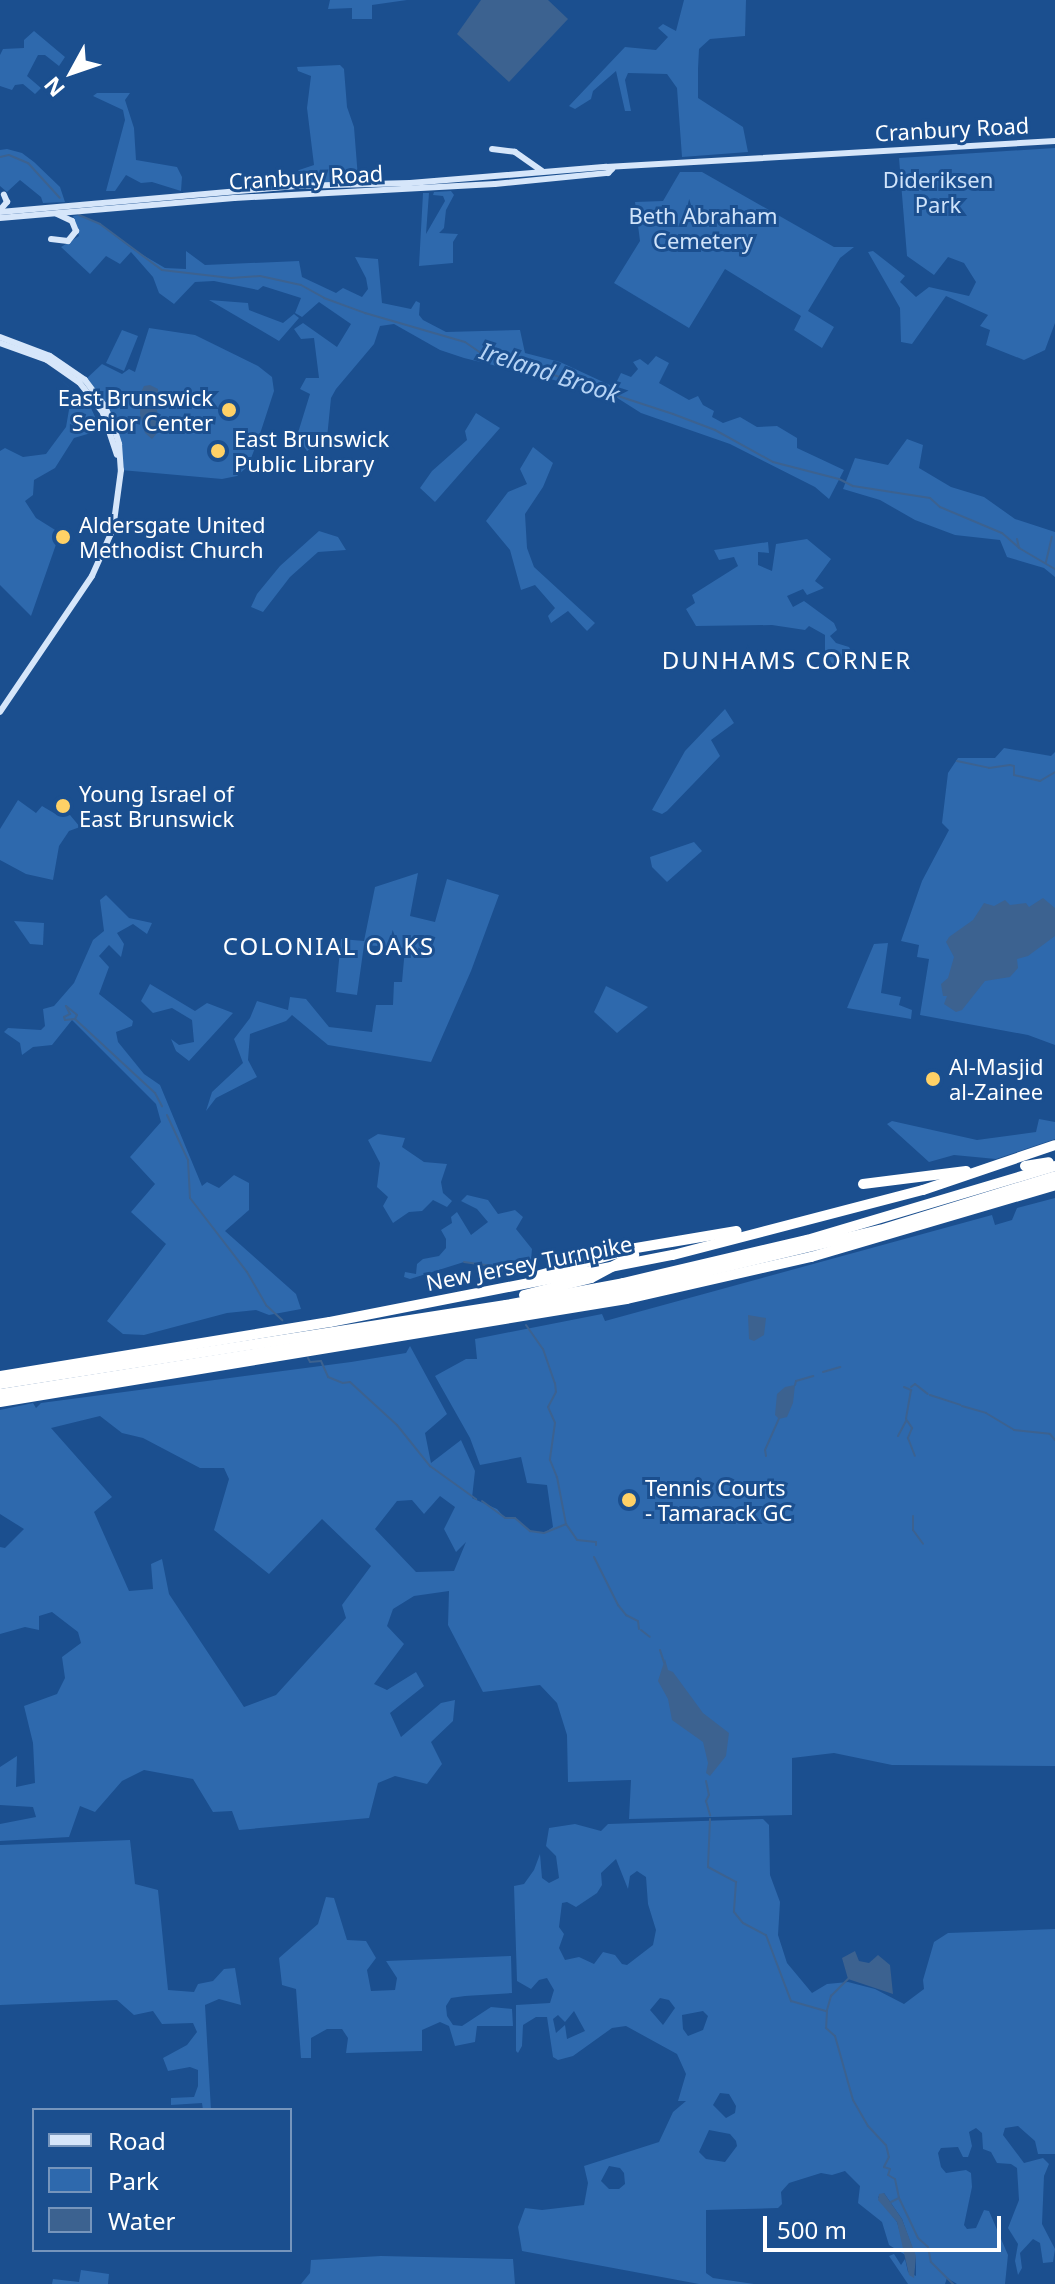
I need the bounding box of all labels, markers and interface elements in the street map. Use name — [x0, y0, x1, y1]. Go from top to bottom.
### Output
north arrow — [32, 32, 112, 112]
text: N — [36, 71, 71, 104]
street label: Cranbury Road — [874, 112, 1030, 146]
street label: Cranbury Road — [228, 160, 384, 194]
park label: Dideriksen Park — [883, 166, 993, 218]
park label: Beth Abraham Cemetery — [628, 202, 778, 254]
water label: Ireland Brook — [477, 336, 623, 408]
place label: East Brunswick Senior Center — [58, 384, 213, 436]
marker: East Brunswick Senior Center — [220, 401, 238, 419]
place label: East Brunswick Public Library — [234, 425, 389, 476]
marker: East Brunswick Public Library — [209, 442, 227, 460]
place label: Aldersgate United Methodist Church — [79, 511, 265, 562]
marker: Aldersgate United Methodist Church — [54, 528, 72, 546]
district label: DUNHAMS CORNER — [662, 646, 912, 674]
place label: Young Israel of East Brunswick — [79, 780, 234, 832]
marker: Young Israel of East Brunswick — [54, 797, 72, 815]
district label: COLONIAL OAKS — [223, 932, 435, 960]
place label: Al-Masjid al-Zainee — [949, 1053, 1044, 1104]
marker: Al-Masjid al-Zainee — [924, 1070, 942, 1088]
street label: New Jersey Turnpike — [424, 1230, 634, 1296]
place label: Tennis Courts - Tamarack GC — [645, 1474, 792, 1526]
marker: Tennis Courts - Tamarack GC — [620, 1491, 638, 1509]
legend — [32, 2108, 292, 2252]
text: Road — [108, 2124, 166, 2157]
text: Park — [108, 2164, 159, 2197]
scale bar — [767, 2200, 1005, 2250]
text: Water — [108, 2204, 175, 2237]
text: 500 m — [777, 2213, 847, 2246]

